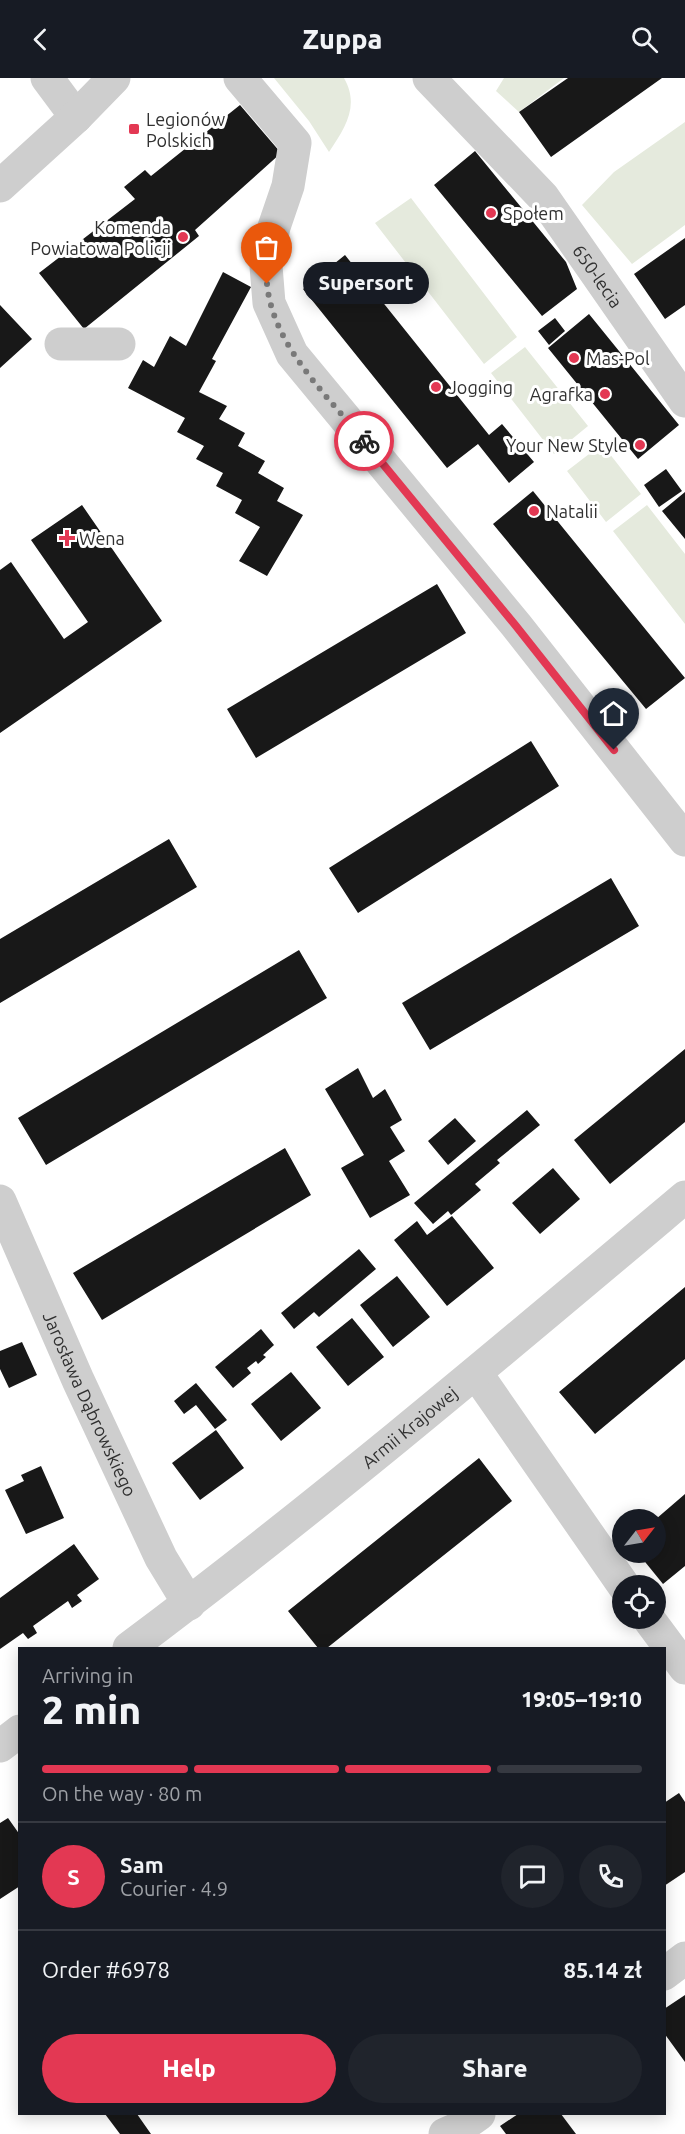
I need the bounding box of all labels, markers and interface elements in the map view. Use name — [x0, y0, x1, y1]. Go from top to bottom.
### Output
icon: back — [24, 23, 57, 56]
icon: search — [628, 23, 661, 56]
text: Zuppa — [303, 24, 382, 54]
place label: Legionów Polskich — [146, 109, 225, 150]
marker: Legionów Polskich — [127, 122, 141, 136]
place label: Społem — [503, 203, 564, 223]
marker: Społem — [484, 206, 498, 220]
place label: Komenda Powiatowa Policji — [30, 217, 171, 258]
pin — [241, 222, 292, 284]
marker: Komenda Powiatowa Policji — [176, 230, 190, 244]
icon: bag — [250, 231, 283, 264]
street label: 650-lecia — [569, 241, 627, 311]
callout: Supersort — [303, 263, 429, 305]
text: Supersort — [319, 271, 413, 294]
place label: Mas-Pol — [586, 348, 650, 368]
marker: Mas-Pol — [567, 351, 581, 365]
place label: Jogging — [448, 377, 513, 397]
marker: Jogging — [429, 380, 443, 394]
place label: Agrafka — [530, 384, 593, 404]
marker: Agrafka — [598, 387, 612, 401]
courier — [334, 411, 394, 471]
icon: bike — [348, 425, 381, 458]
place label: Your New Style — [506, 435, 628, 455]
marker: Your New Style — [633, 438, 647, 452]
place label: Natalii — [546, 501, 598, 521]
marker: Natalii — [527, 504, 541, 518]
place label: Wena — [79, 528, 125, 548]
marker: Wena — [60, 531, 74, 545]
pin — [588, 688, 639, 750]
icon: home — [597, 697, 630, 730]
street label: Jarosława Dąbrowskiego — [39, 1309, 141, 1499]
street label: Armii Krajowej — [358, 1382, 461, 1472]
north arrow — [612, 1509, 666, 1563]
map controls — [612, 1509, 666, 1629]
button: locate — [612, 1575, 666, 1629]
text: Arriving in — [42, 1664, 133, 1687]
text: 19:05–19:10 — [521, 1686, 642, 1711]
text: 2 min — [42, 1688, 141, 1731]
text: On the way · 80 m — [42, 1782, 202, 1805]
button: chat — [501, 1845, 564, 1908]
button: phone — [579, 1845, 642, 1908]
text: Sam — [120, 1852, 164, 1877]
text: S — [67, 1864, 80, 1889]
text: Courier · 4.9 — [120, 1877, 228, 1900]
text: Order #6978 — [42, 1957, 170, 1982]
text: 85.14 zł — [563, 1957, 642, 1982]
button: Help — [42, 2034, 336, 2103]
button: Share — [348, 2034, 642, 2103]

